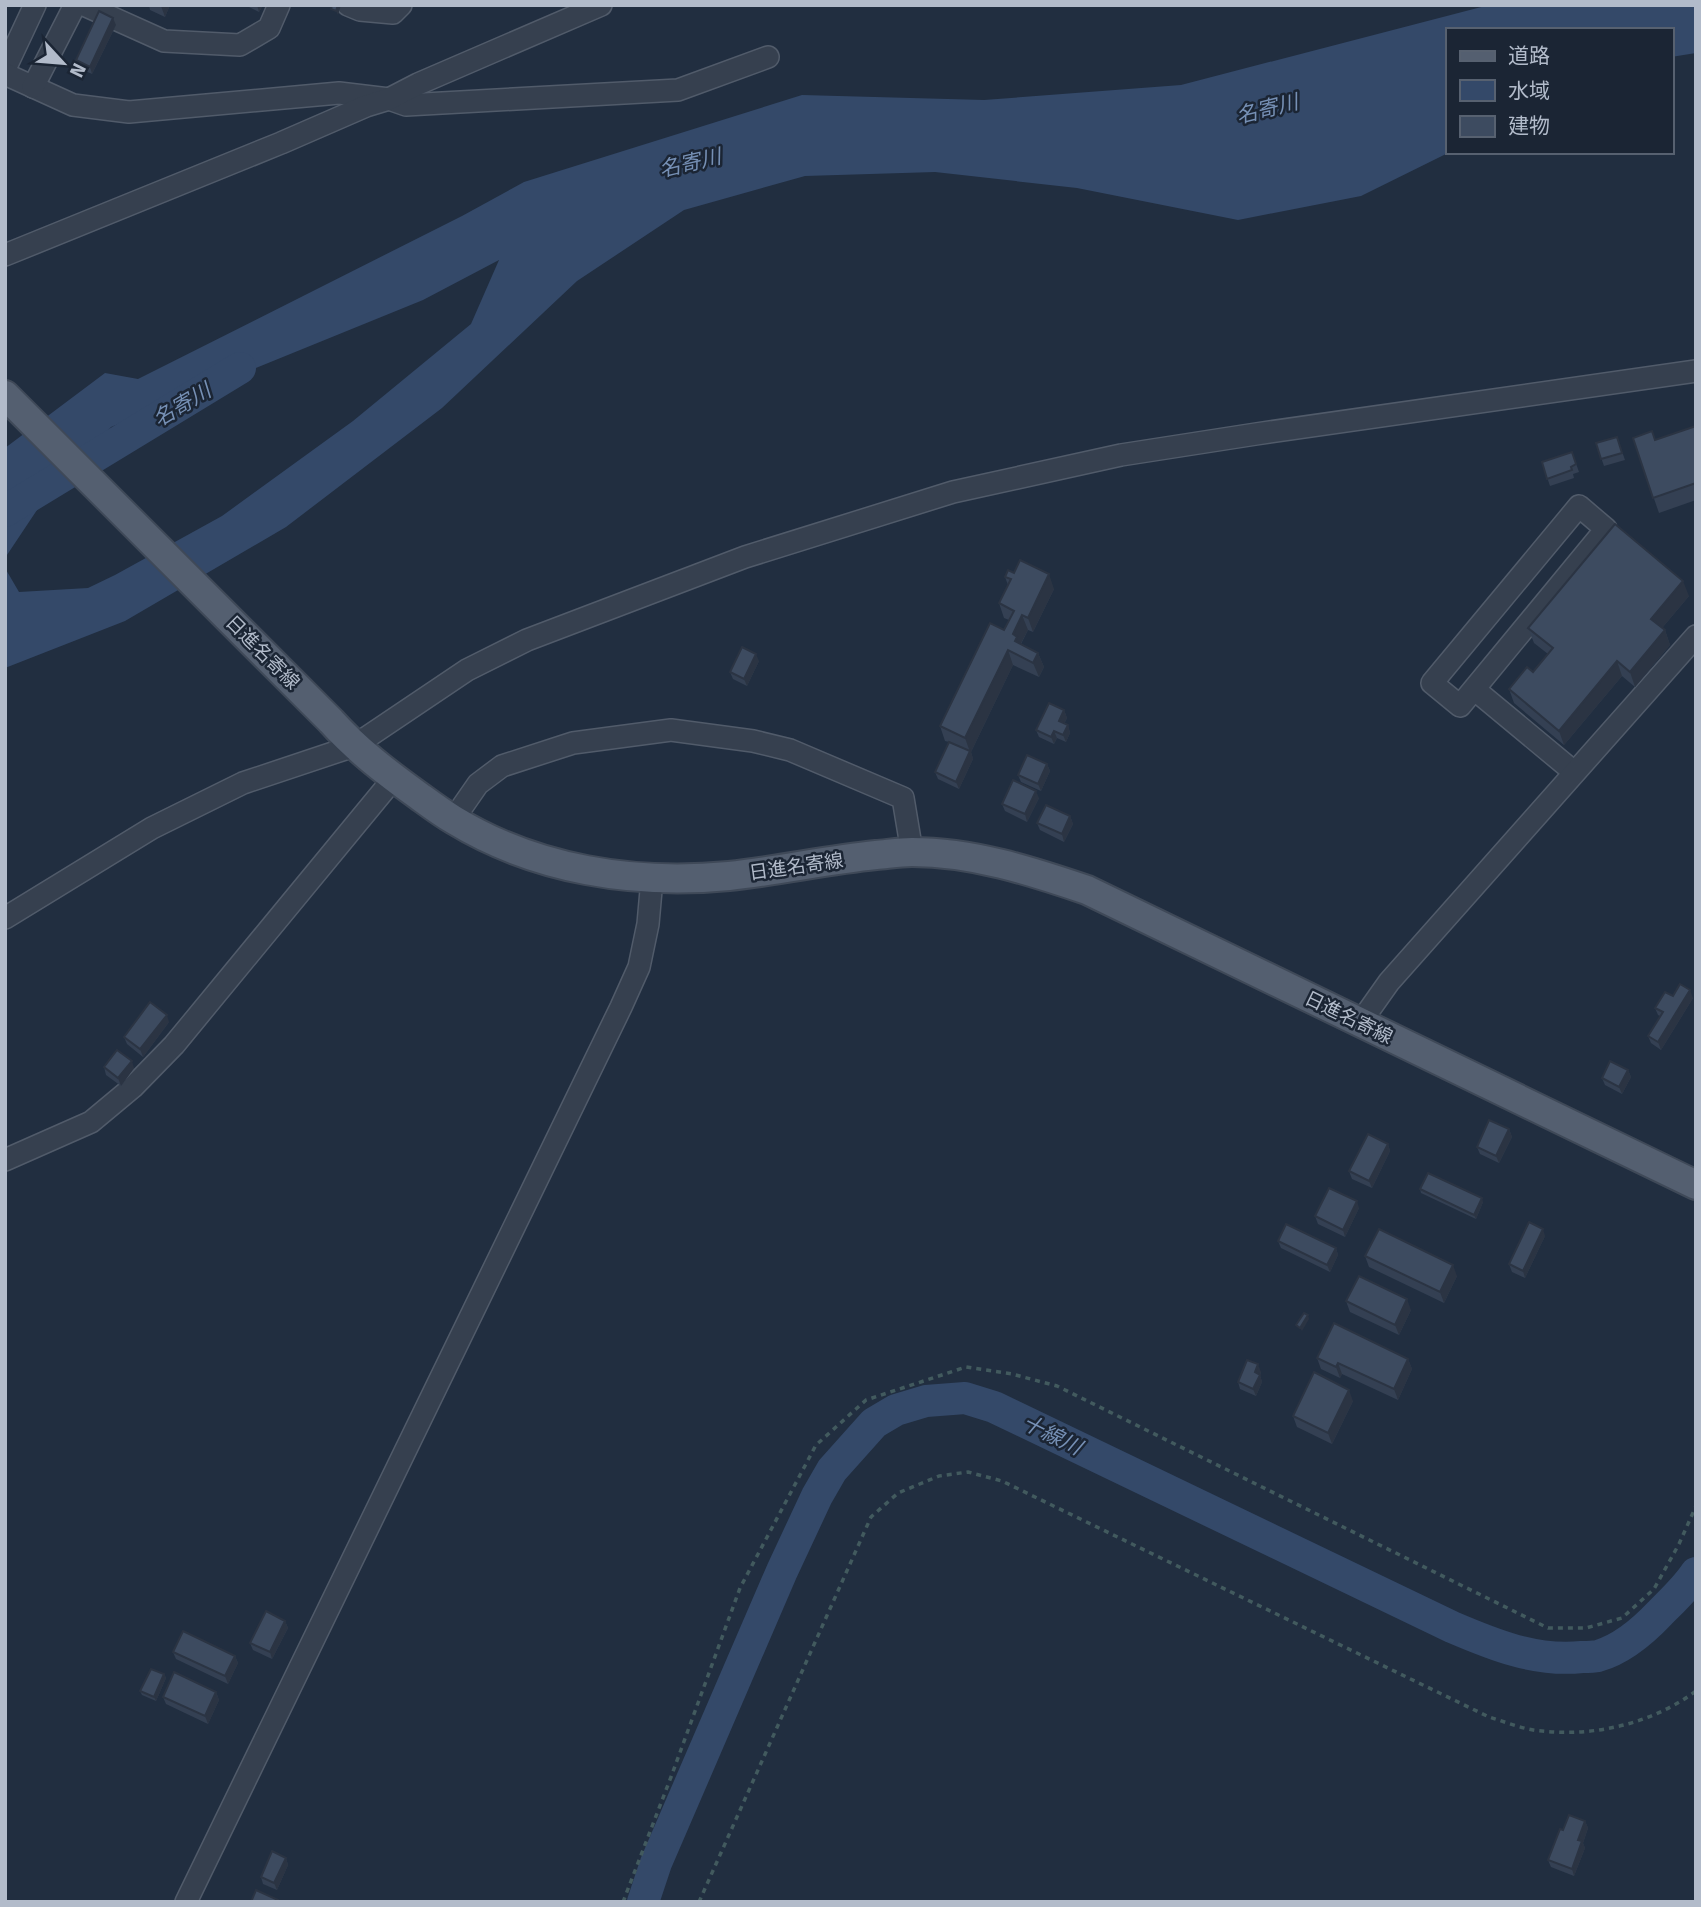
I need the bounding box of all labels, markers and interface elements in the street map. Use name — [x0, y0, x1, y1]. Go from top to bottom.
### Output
north arrow — [28, 28, 98, 98]
legend — [1446, 28, 1673, 154]
text: 道路 — [1508, 43, 1550, 69]
text: N — [65, 60, 91, 81]
text: 水域 — [1508, 78, 1550, 104]
water label: 名寄川 — [1233, 88, 1303, 129]
text: 建物 — [1508, 113, 1550, 139]
water label: 名寄川 — [656, 143, 726, 183]
water label: 名寄川 — [148, 377, 217, 432]
street label: 日進名寄線 — [221, 611, 304, 694]
street label: 日進名寄線 — [747, 848, 845, 884]
street label: 日進名寄線 — [1301, 986, 1397, 1049]
water label: 十線川 — [1018, 1410, 1088, 1461]

